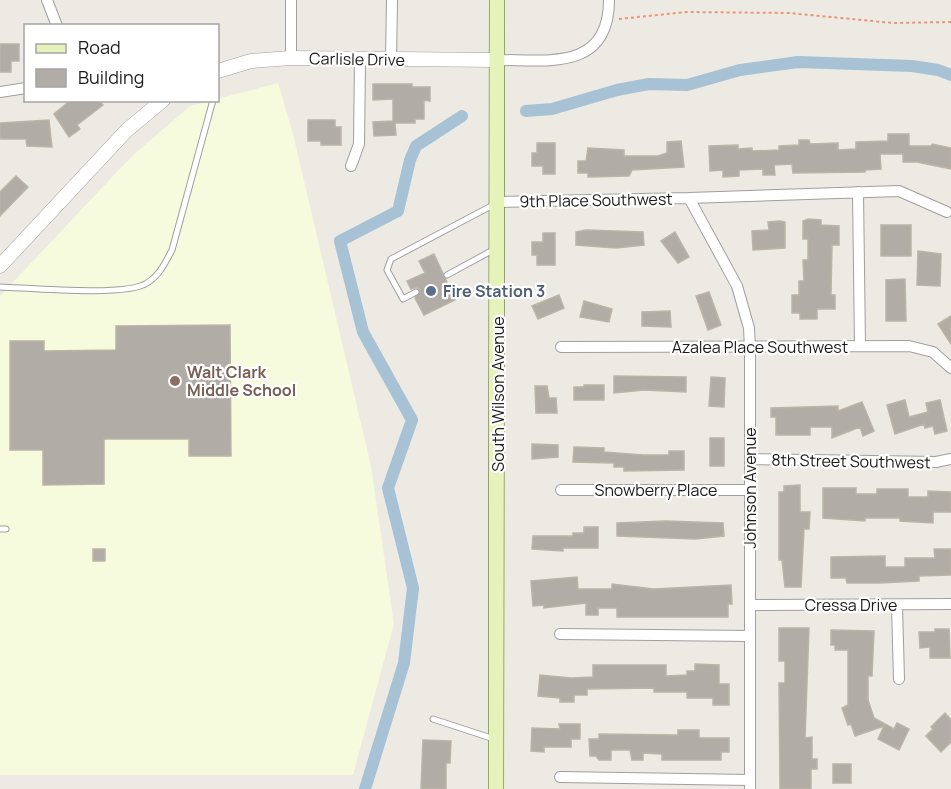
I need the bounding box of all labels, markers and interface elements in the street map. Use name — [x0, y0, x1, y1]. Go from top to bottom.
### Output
legend — [24, 24, 219, 102]
text: Road — [78, 35, 121, 59]
street label: Carlisle Drive — [309, 47, 405, 71]
text: Building — [78, 65, 144, 89]
street label: 9th Place Southwest — [519, 188, 673, 212]
place label: Fire Station 3 — [443, 280, 545, 302]
marker: Fire Station 3 — [424, 284, 438, 298]
street label: South Wilson Avenue — [487, 316, 509, 472]
street label: Azalea Place Southwest — [672, 336, 848, 358]
place label: Walt Clark Middle School — [187, 361, 296, 401]
marker: Walt Clark Middle School — [168, 374, 182, 388]
street label: Johnson Avenue — [739, 427, 761, 549]
street label: 8th Street Southwest — [771, 449, 931, 473]
street label: Snowberry Place — [595, 479, 717, 501]
street label: Cressa Drive — [805, 594, 897, 616]

